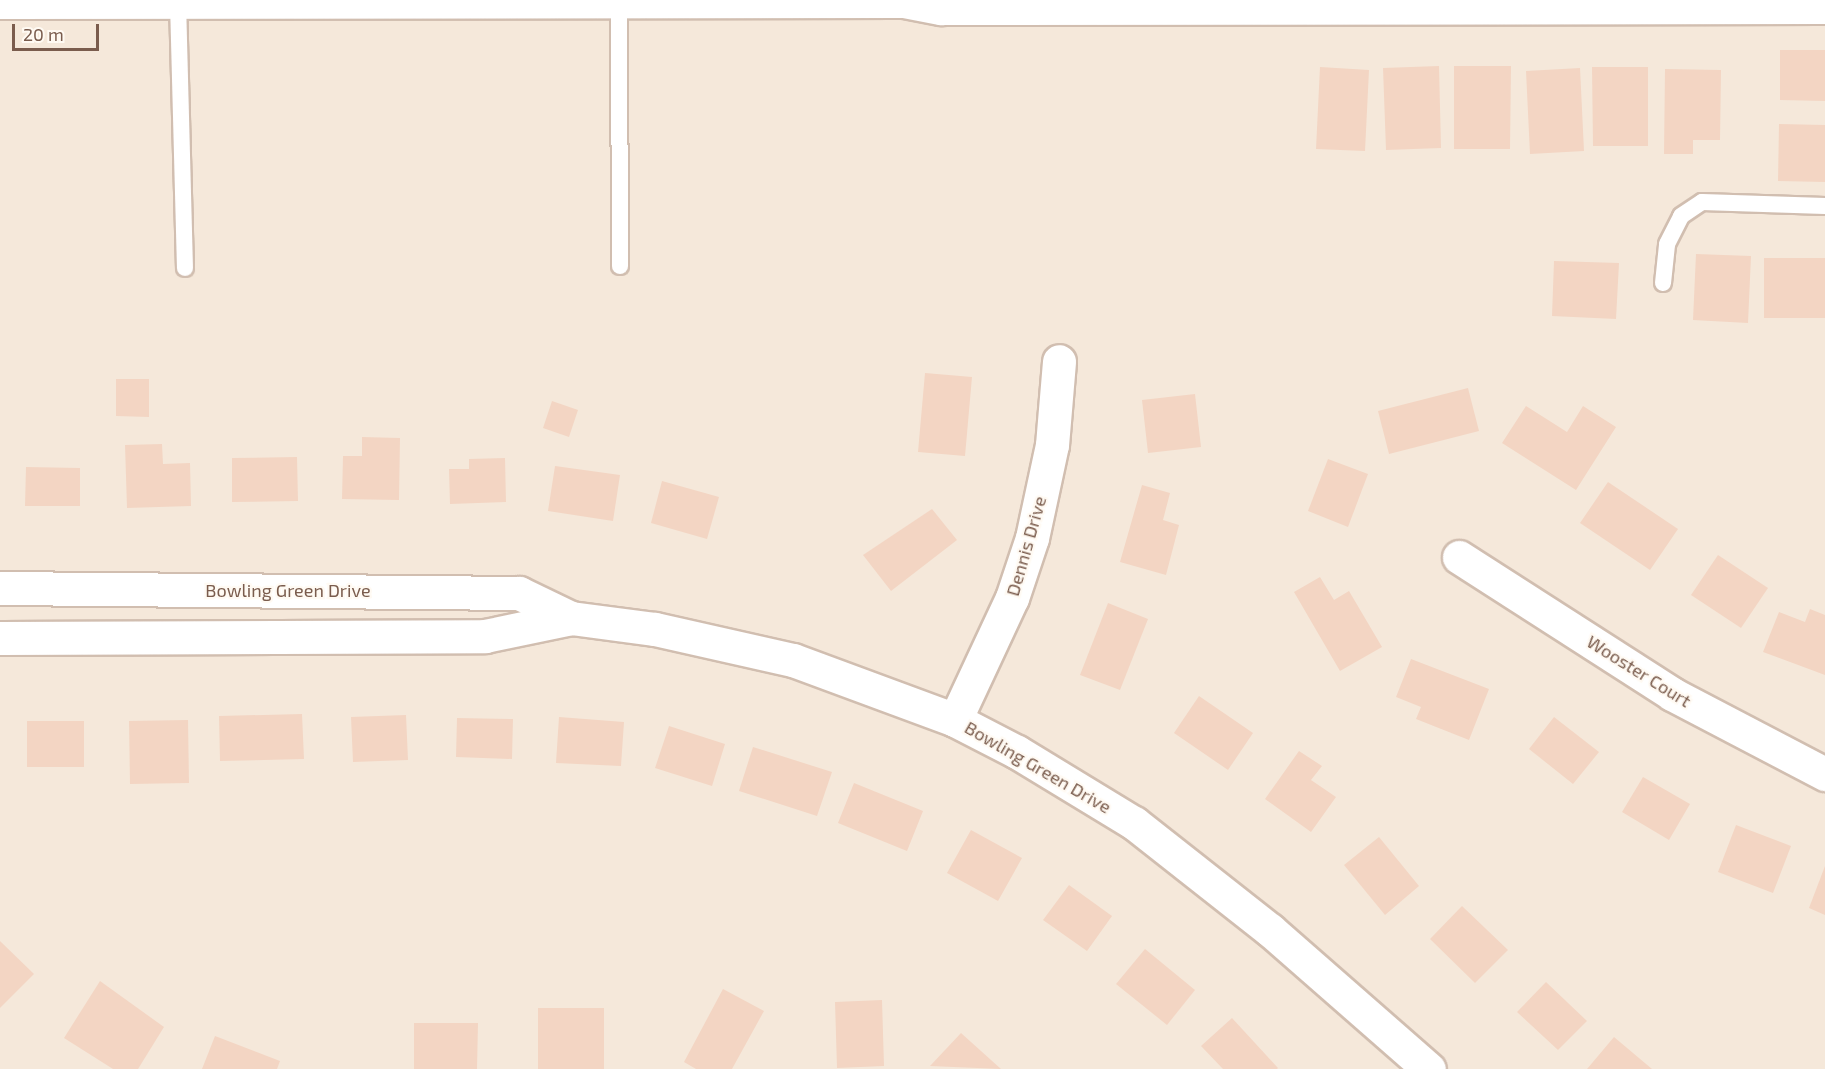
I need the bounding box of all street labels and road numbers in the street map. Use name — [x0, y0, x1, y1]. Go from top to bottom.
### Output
street label: Dennis Drive — [1001, 494, 1051, 598]
street label: Bowling Green Drive — [205, 579, 371, 601]
street label: Wooster Court — [1583, 630, 1695, 712]
street label: Bowling Green Drive — [961, 716, 1115, 818]

